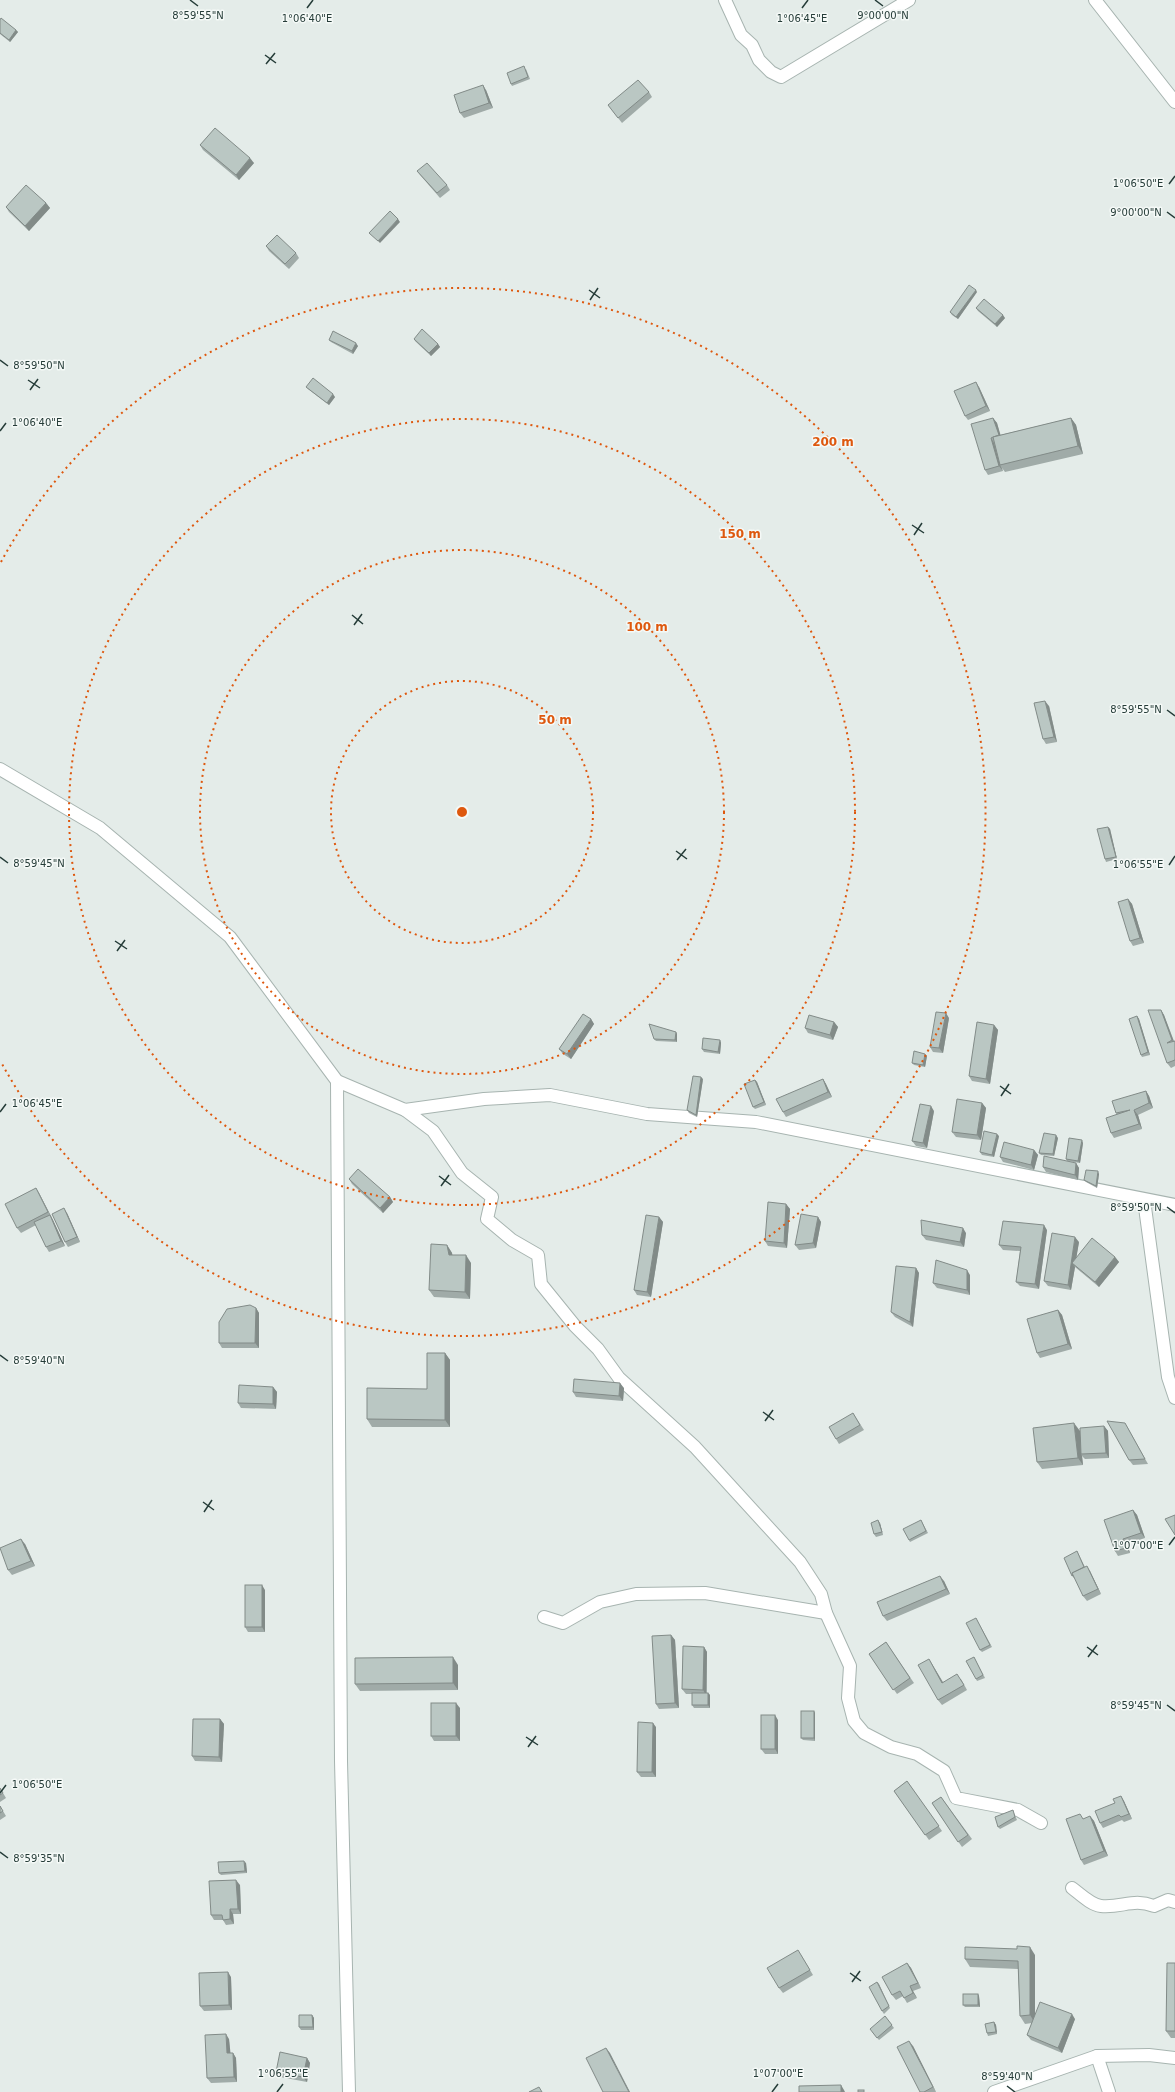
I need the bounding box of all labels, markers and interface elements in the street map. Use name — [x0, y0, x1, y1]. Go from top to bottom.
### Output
text: 8°59'55"N — [172, 10, 224, 21]
text: 9°00'00"N — [857, 10, 909, 21]
text: 1°06'40"E — [282, 13, 332, 24]
text: 1°06'45"E — [777, 13, 827, 24]
text: 1°06'50"E — [1113, 178, 1163, 189]
text: 9°00'00"N — [1110, 207, 1162, 218]
text: 8°59'50"N — [13, 360, 65, 371]
text: 1°06'40"E — [12, 417, 62, 428]
text: 200 m — [812, 435, 854, 449]
text: 150 m — [719, 527, 761, 541]
text: 100 m — [626, 620, 668, 634]
text: 8°59'55"N — [1110, 704, 1162, 715]
text: 50 m — [538, 713, 572, 727]
centre of rings — [455, 805, 469, 819]
text: 8°59'45"N — [13, 858, 65, 869]
text: 1°06'55"E — [1113, 859, 1163, 870]
text: 1°06'45"E — [12, 1098, 62, 1109]
text: 8°59'50"N — [1110, 1202, 1162, 1213]
text: 8°59'40"N — [13, 1355, 65, 1366]
text: 1°07'00"E — [1113, 1540, 1163, 1551]
text: 8°59'45"N — [1110, 1700, 1162, 1711]
text: 1°06'50"E — [12, 1779, 62, 1790]
text: 8°59'35"N — [13, 1853, 65, 1864]
text: 1°06'55"E — [258, 2068, 308, 2079]
text: 1°07'00"E — [753, 2068, 803, 2079]
text: 8°59'40"N — [981, 2071, 1033, 2082]

